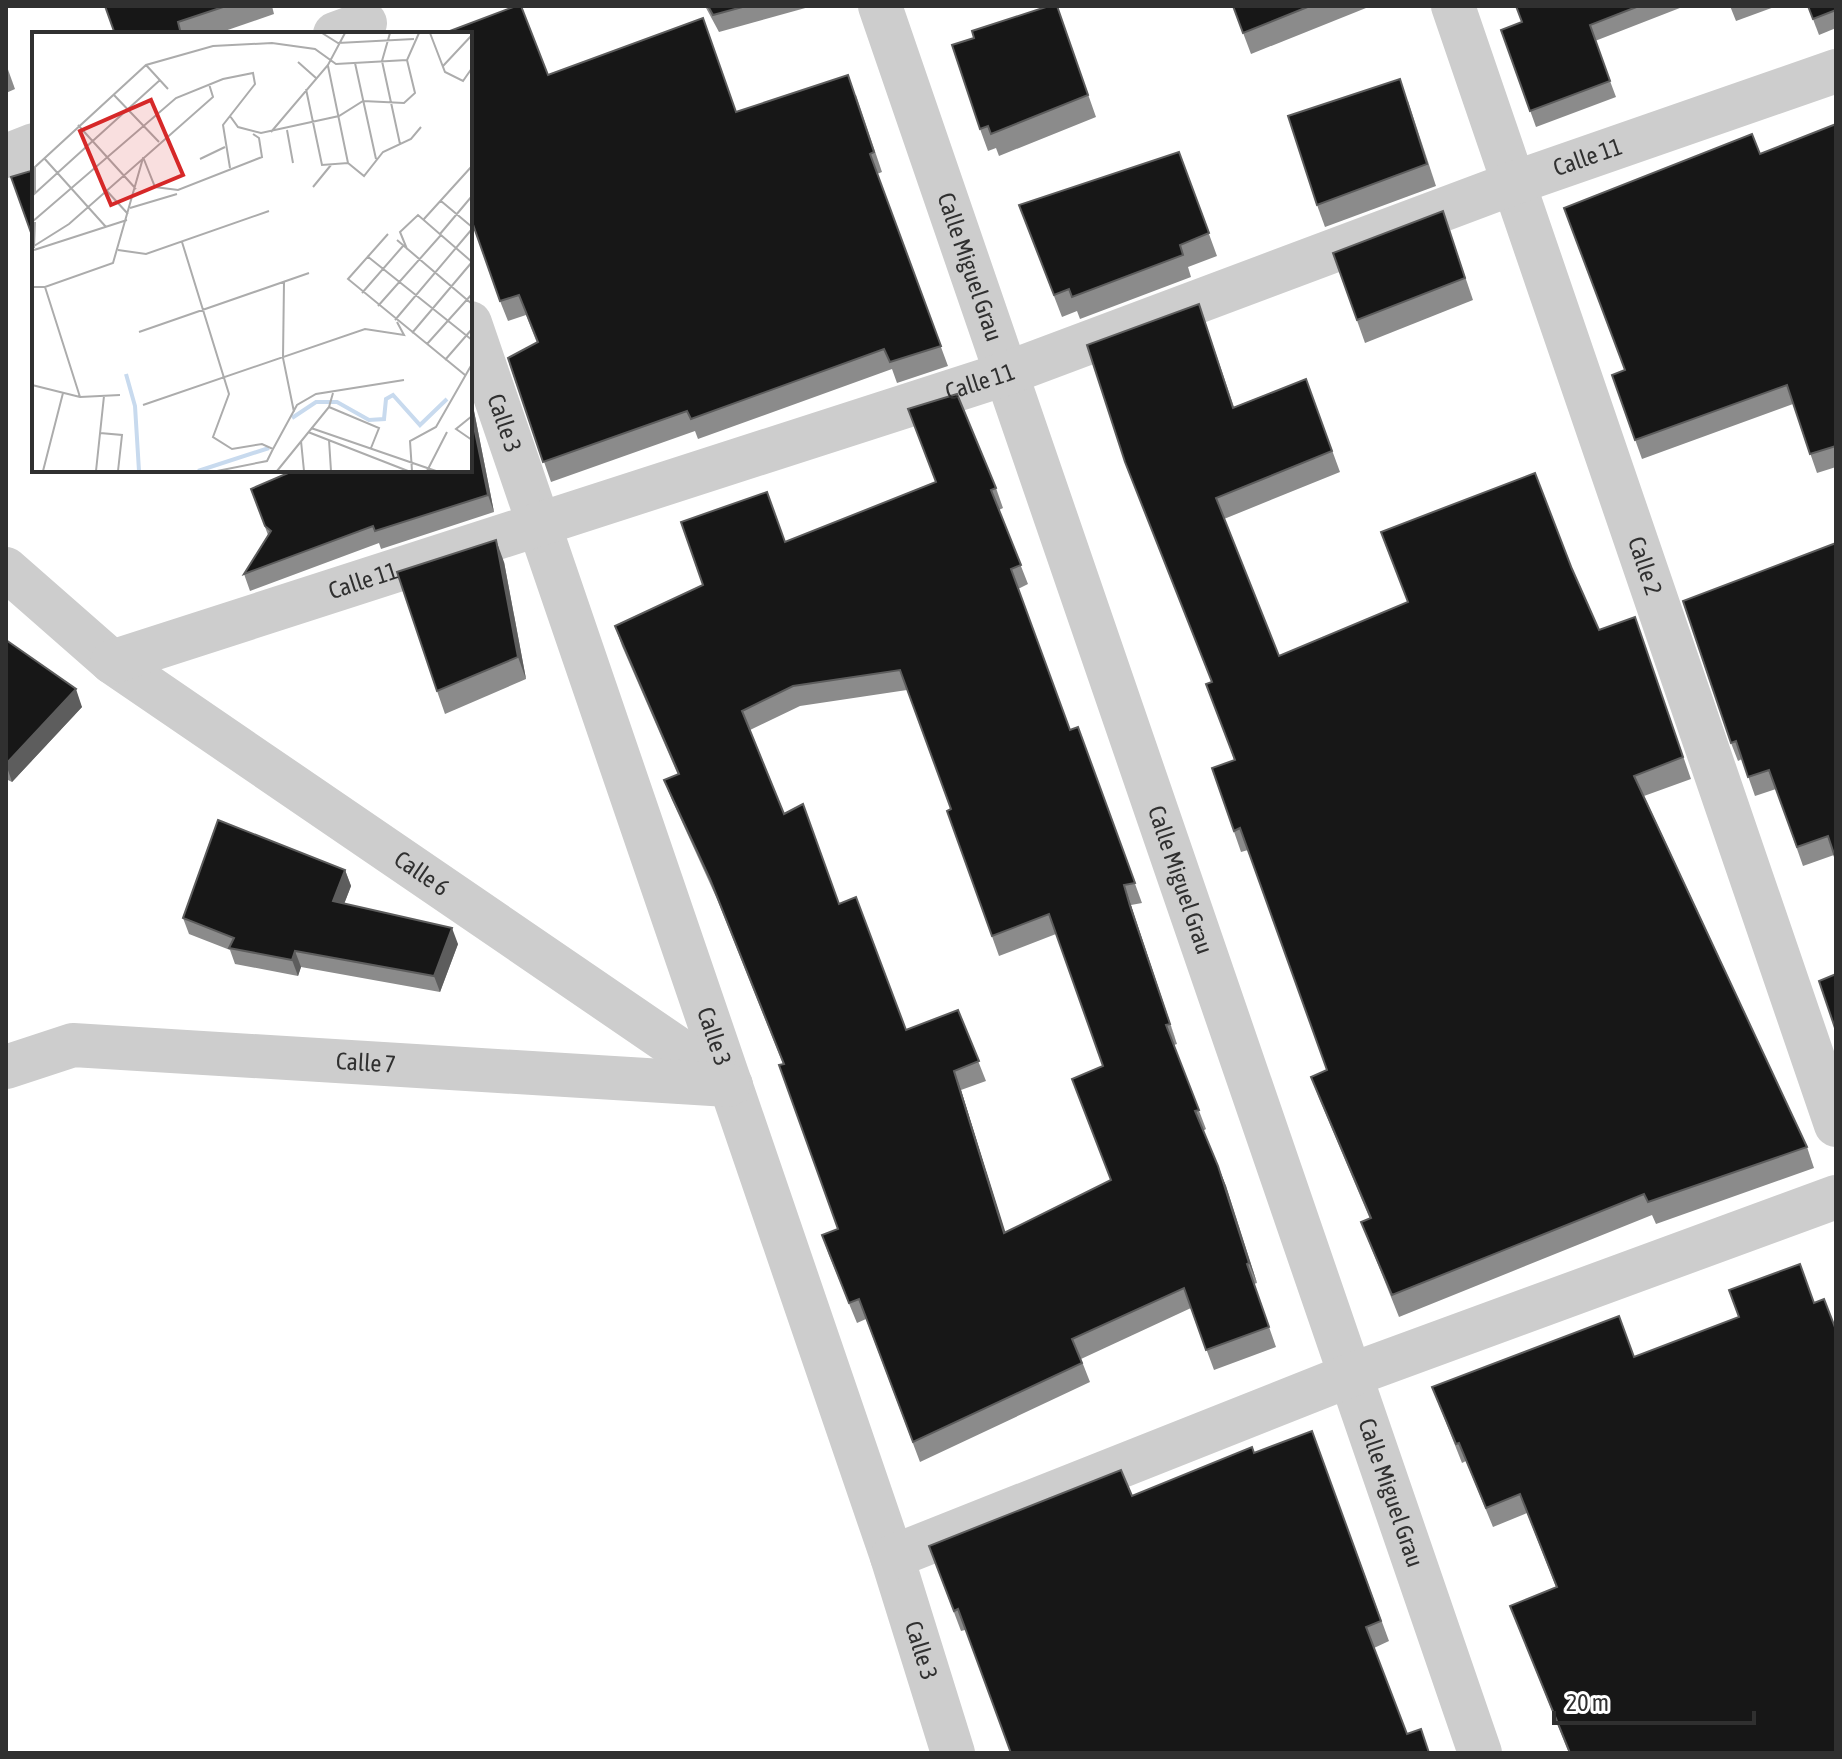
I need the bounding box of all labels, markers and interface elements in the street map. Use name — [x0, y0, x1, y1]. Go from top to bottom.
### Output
inset map — [32, 32, 472, 472]
street label: Calle 11 — [1549, 132, 1626, 181]
street label: Calle Miguel Grau — [932, 189, 1008, 345]
street label: Calle 11 — [942, 358, 1018, 405]
street label: Calle 3 — [482, 390, 527, 456]
street label: Calle 2 — [1623, 533, 1668, 599]
street label: Calle 11 — [325, 557, 401, 604]
street label: Calle Miguel Grau — [1143, 802, 1219, 957]
street label: Calle 6 — [390, 845, 454, 901]
street label: Calle 3 — [692, 1004, 737, 1069]
street label: Calle 7 — [335, 1047, 397, 1078]
street label: Calle Miguel Grau — [1353, 1415, 1429, 1570]
street label: Calle 3 — [900, 1618, 943, 1683]
scale bar — [1554, 1675, 1754, 1725]
text: 20 m — [1566, 1689, 1609, 1716]

